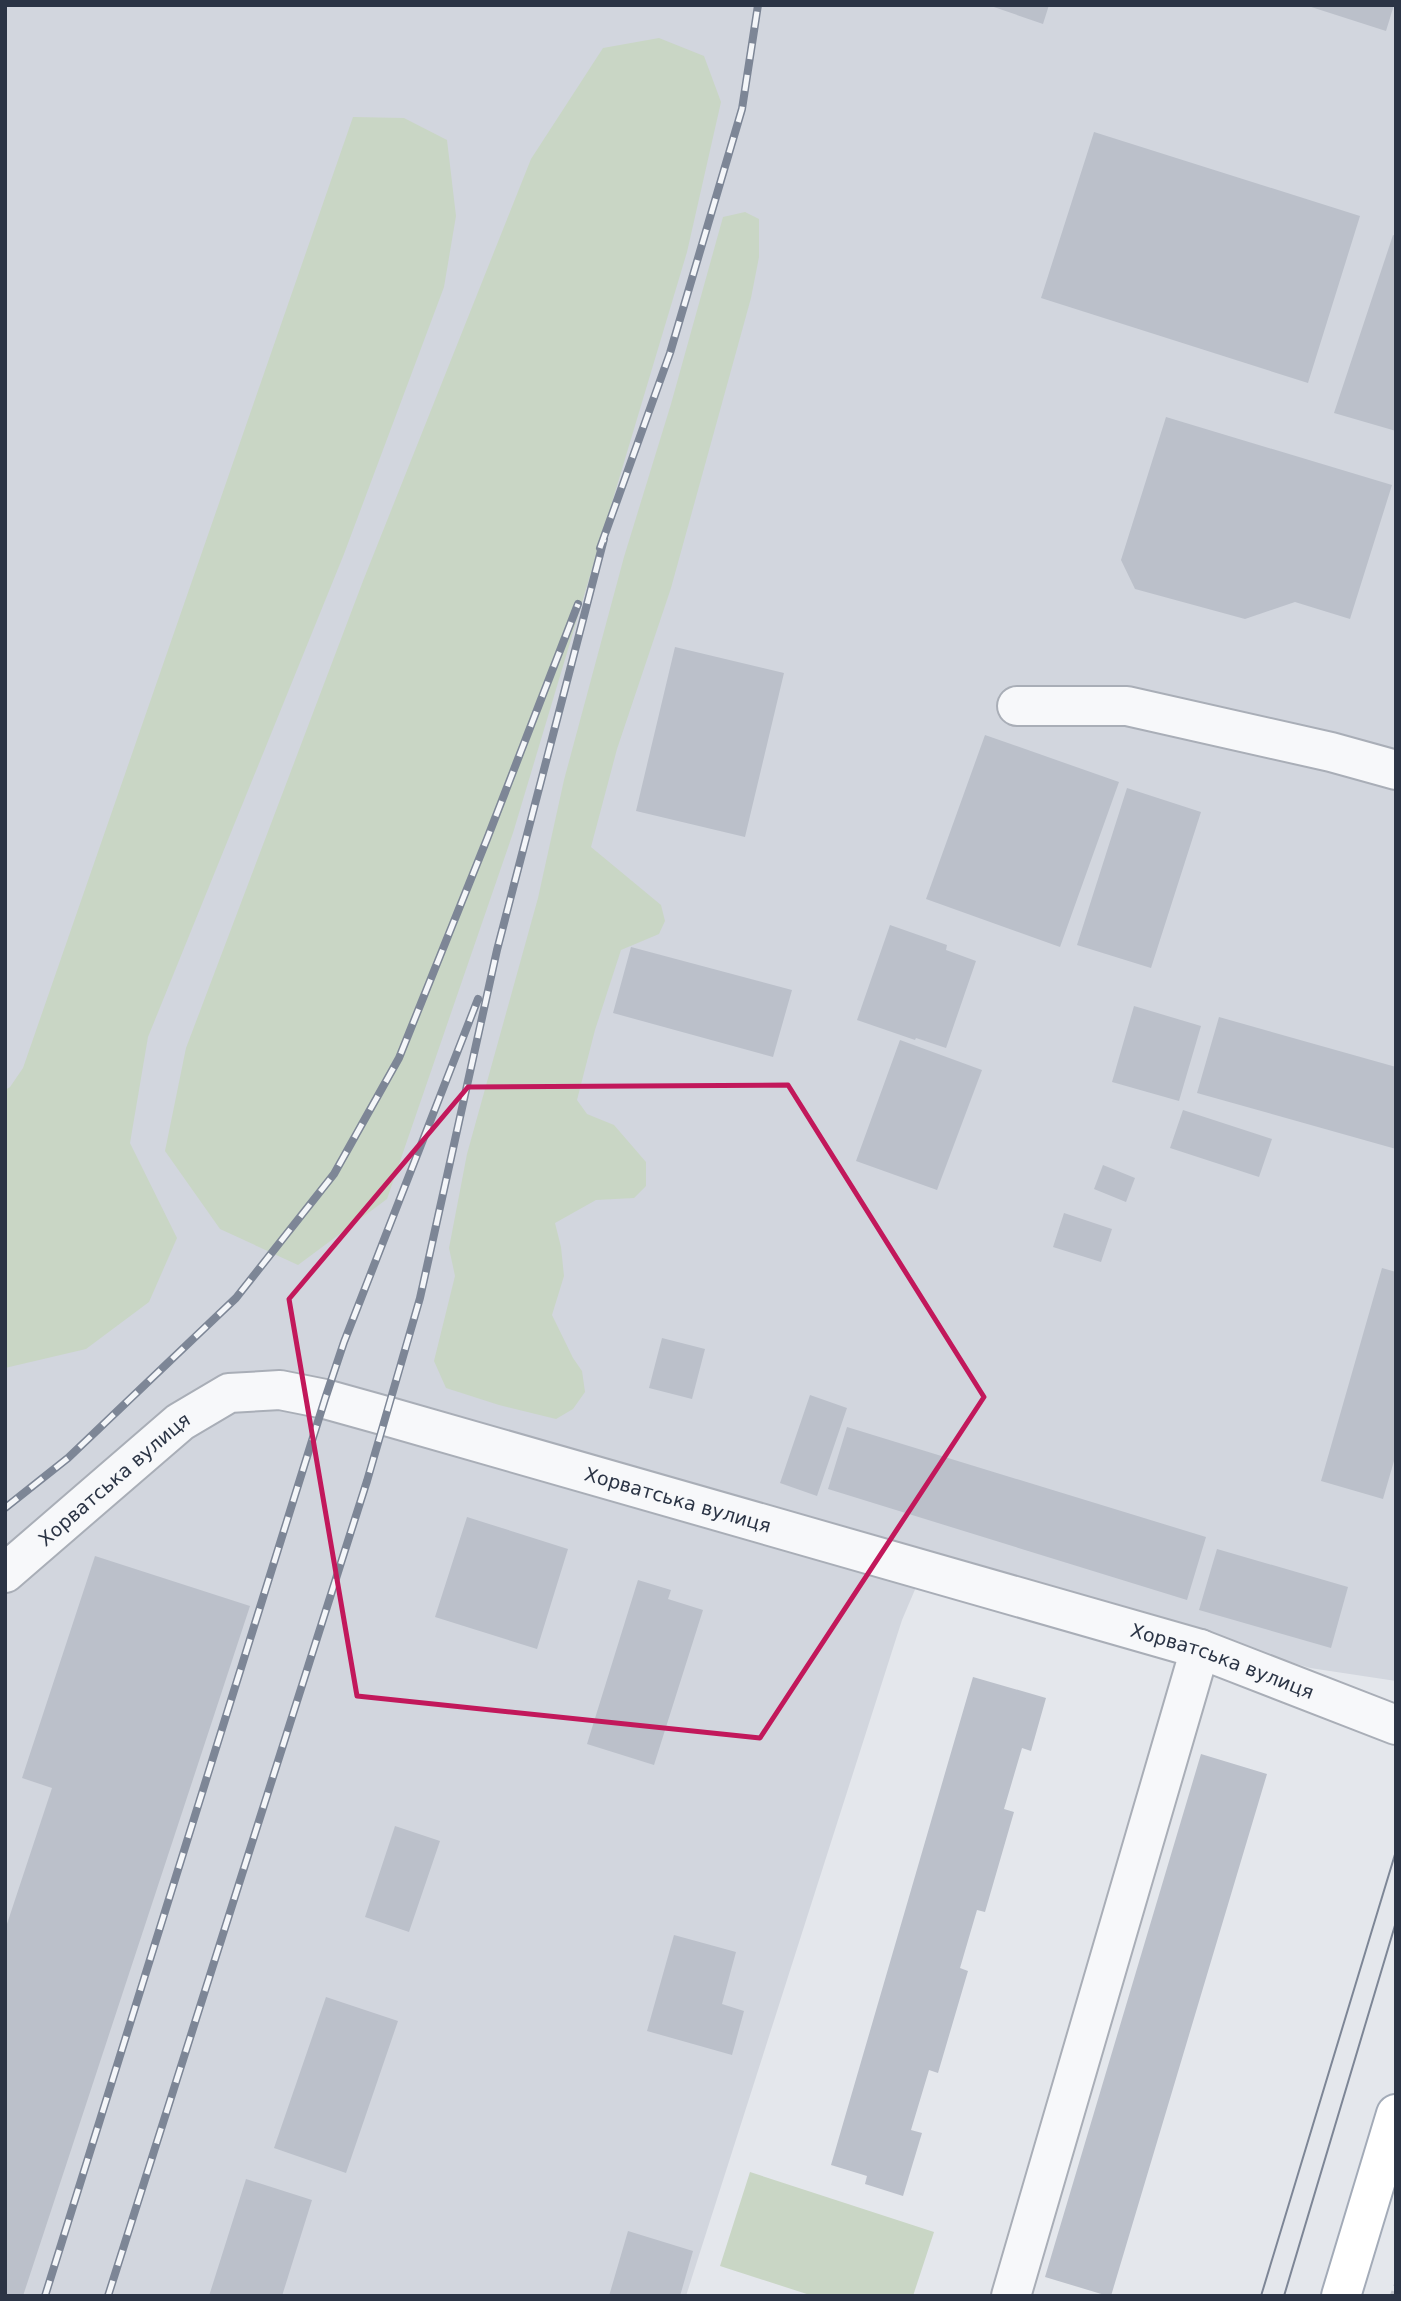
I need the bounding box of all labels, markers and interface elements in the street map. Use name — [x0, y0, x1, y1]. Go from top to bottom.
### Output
street label: Хорватська вулиця — [34, 1408, 194, 1550]
street label: Хорватська вулиця — [582, 1462, 774, 1537]
street label: Хорватська вулиця — [1128, 1619, 1317, 1703]

